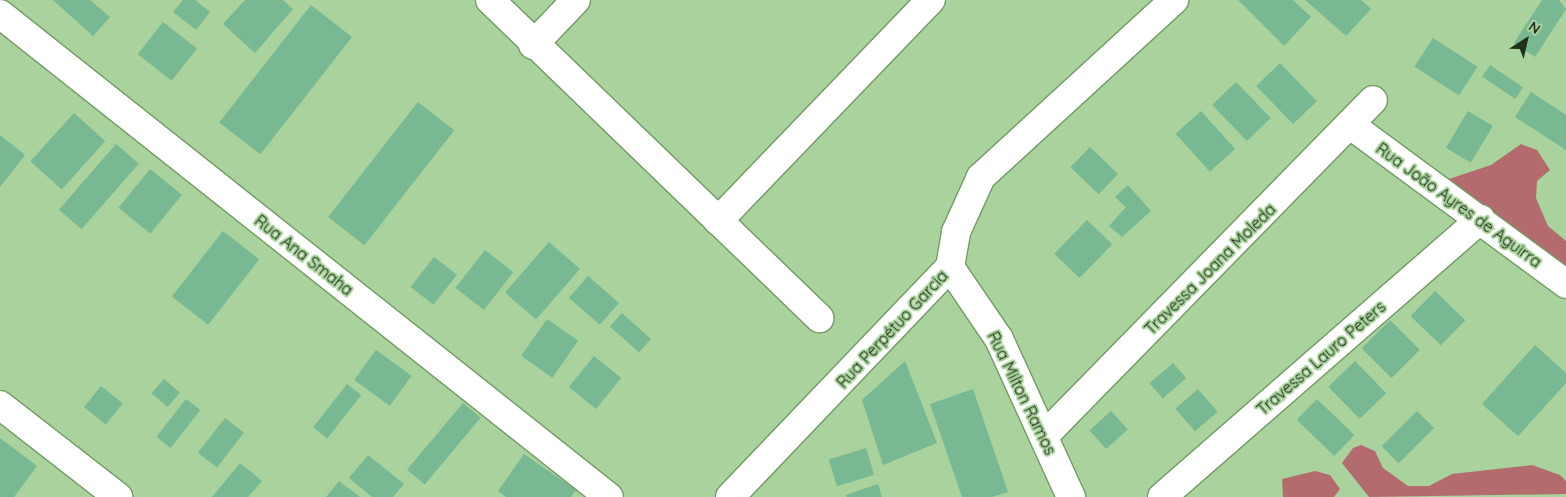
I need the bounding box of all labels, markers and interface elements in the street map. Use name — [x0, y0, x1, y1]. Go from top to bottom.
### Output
north arrow — [1501, 15, 1551, 65]
text: N — [1525, 17, 1544, 38]
street label: Rua João Ayres de Aguirra — [1373, 139, 1545, 271]
street label: Travessa Joana Moleda — [1140, 199, 1280, 339]
street label: Rua Ana Smaha — [251, 211, 357, 299]
street label: Rua Perpétuo Garcia — [833, 266, 951, 392]
street label: Travessa Lauro Peters — [1253, 297, 1389, 419]
street label: Rua Milton Ramos — [984, 328, 1060, 458]

